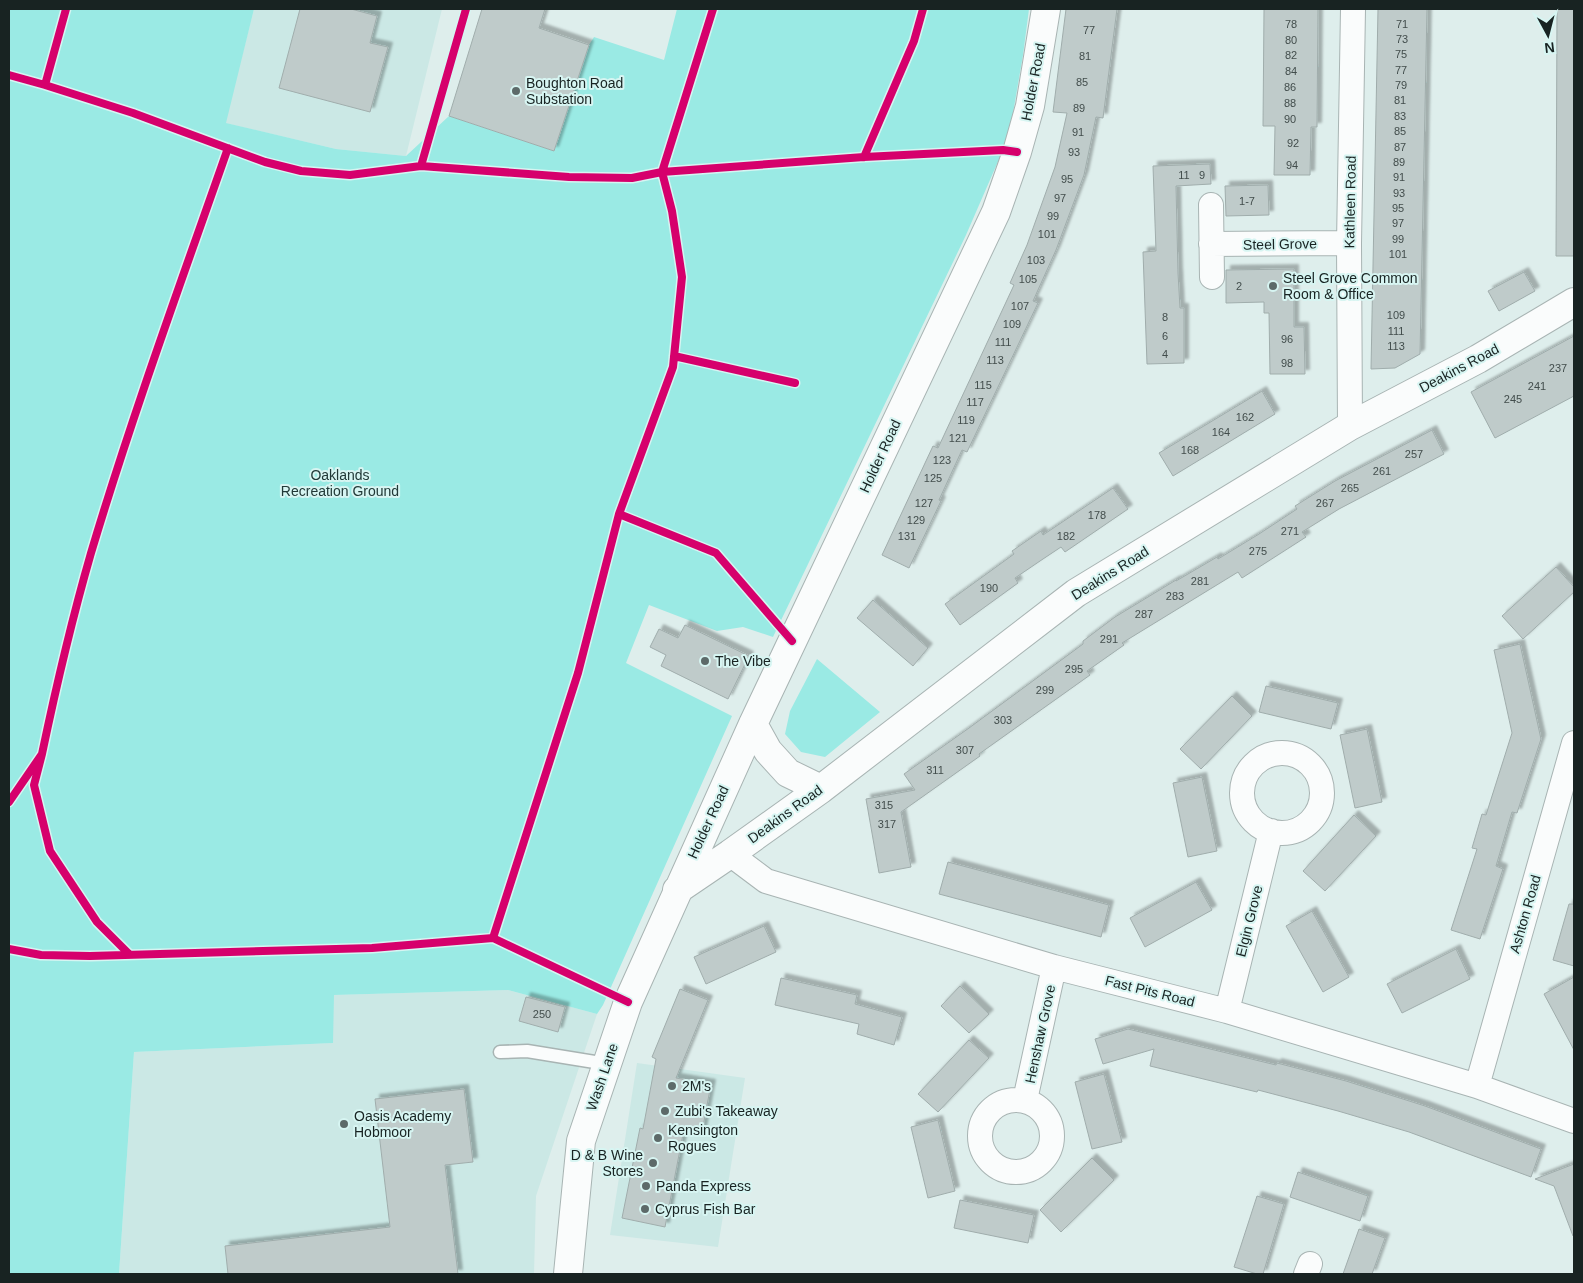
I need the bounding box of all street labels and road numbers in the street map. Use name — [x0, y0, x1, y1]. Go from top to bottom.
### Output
street label: Holder Road — [1018, 42, 1048, 122]
street label: Kathleen Road — [1341, 156, 1359, 248]
street label: Steel Grove — [1243, 235, 1317, 253]
street label: Deakins Road — [1416, 340, 1502, 396]
street label: Holder Road — [856, 417, 904, 495]
street label: Deakins Road — [1068, 543, 1152, 603]
street label: Deakins Road — [745, 782, 825, 846]
street label: Holder Road — [684, 783, 732, 861]
street label: Ashton Road — [1506, 873, 1544, 955]
street label: Elgin Grove — [1232, 883, 1266, 958]
street label: Fast Pits Road — [1104, 972, 1196, 1010]
street label: Henshaw Grove — [1022, 983, 1058, 1085]
street label: Wash Lane — [583, 1041, 621, 1113]

